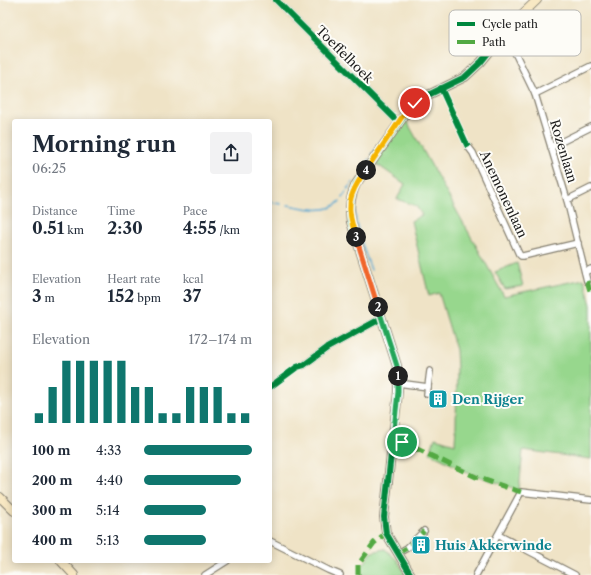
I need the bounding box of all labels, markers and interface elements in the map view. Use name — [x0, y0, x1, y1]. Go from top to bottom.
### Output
legend — [449, 10, 581, 56]
text: Cycle path — [482, 17, 538, 31]
street label: Toeffelhoek — [313, 22, 377, 86]
text: Path — [482, 35, 506, 49]
pin — [398, 86, 432, 120]
icon: check — [404, 92, 426, 114]
street label: Rozenlaan — [547, 117, 581, 185]
text: Morning run — [32, 131, 176, 158]
button: share — [210, 132, 252, 174]
street label: Anemonenlaan — [476, 147, 531, 240]
text: 06:25 — [32, 160, 66, 176]
pin: 4 — [356, 160, 376, 180]
text: 4 — [363, 163, 369, 177]
text: Distance — [32, 204, 78, 218]
text: Time — [107, 204, 135, 218]
text: Pace — [183, 204, 208, 218]
text: 0.51 — [32, 218, 64, 238]
text: 2:30 — [107, 218, 143, 238]
text: 4:55 — [183, 218, 217, 238]
text: km — [64, 223, 84, 237]
text: /km — [217, 223, 240, 237]
pin: 3 — [346, 227, 366, 247]
text: 3 — [353, 230, 359, 244]
text: Elevation — [32, 272, 81, 286]
text: Heart rate — [107, 272, 160, 286]
text: kcal — [183, 272, 203, 286]
text: 3 — [32, 286, 42, 306]
text: 152 — [107, 286, 134, 306]
text: 37 — [183, 286, 201, 306]
text: m — [42, 291, 55, 305]
text: bpm — [134, 291, 161, 305]
pin: 2 — [368, 297, 388, 317]
text: 2 — [375, 300, 381, 314]
text: Elevation — [32, 331, 90, 347]
text: 172–174 m — [189, 331, 252, 347]
pin: 1 — [388, 366, 408, 386]
text: 1 — [396, 369, 400, 383]
building icon: Den Rijger — [427, 388, 449, 410]
place label: Den Rijger — [452, 391, 524, 407]
pin — [385, 425, 419, 459]
icon: arrive — [391, 431, 413, 453]
text: 100 m — [32, 442, 71, 458]
text: 4:33 — [96, 442, 121, 458]
text: 200 m — [32, 472, 72, 488]
text: 4:40 — [96, 472, 123, 488]
text: 300 m — [32, 502, 72, 518]
text: 5:14 — [96, 502, 120, 518]
text: 400 m — [32, 532, 72, 548]
text: 5:13 — [96, 532, 119, 548]
building icon: Huis Akkerwinde — [410, 534, 432, 556]
place label: Huis Akkerwinde — [435, 537, 552, 553]

